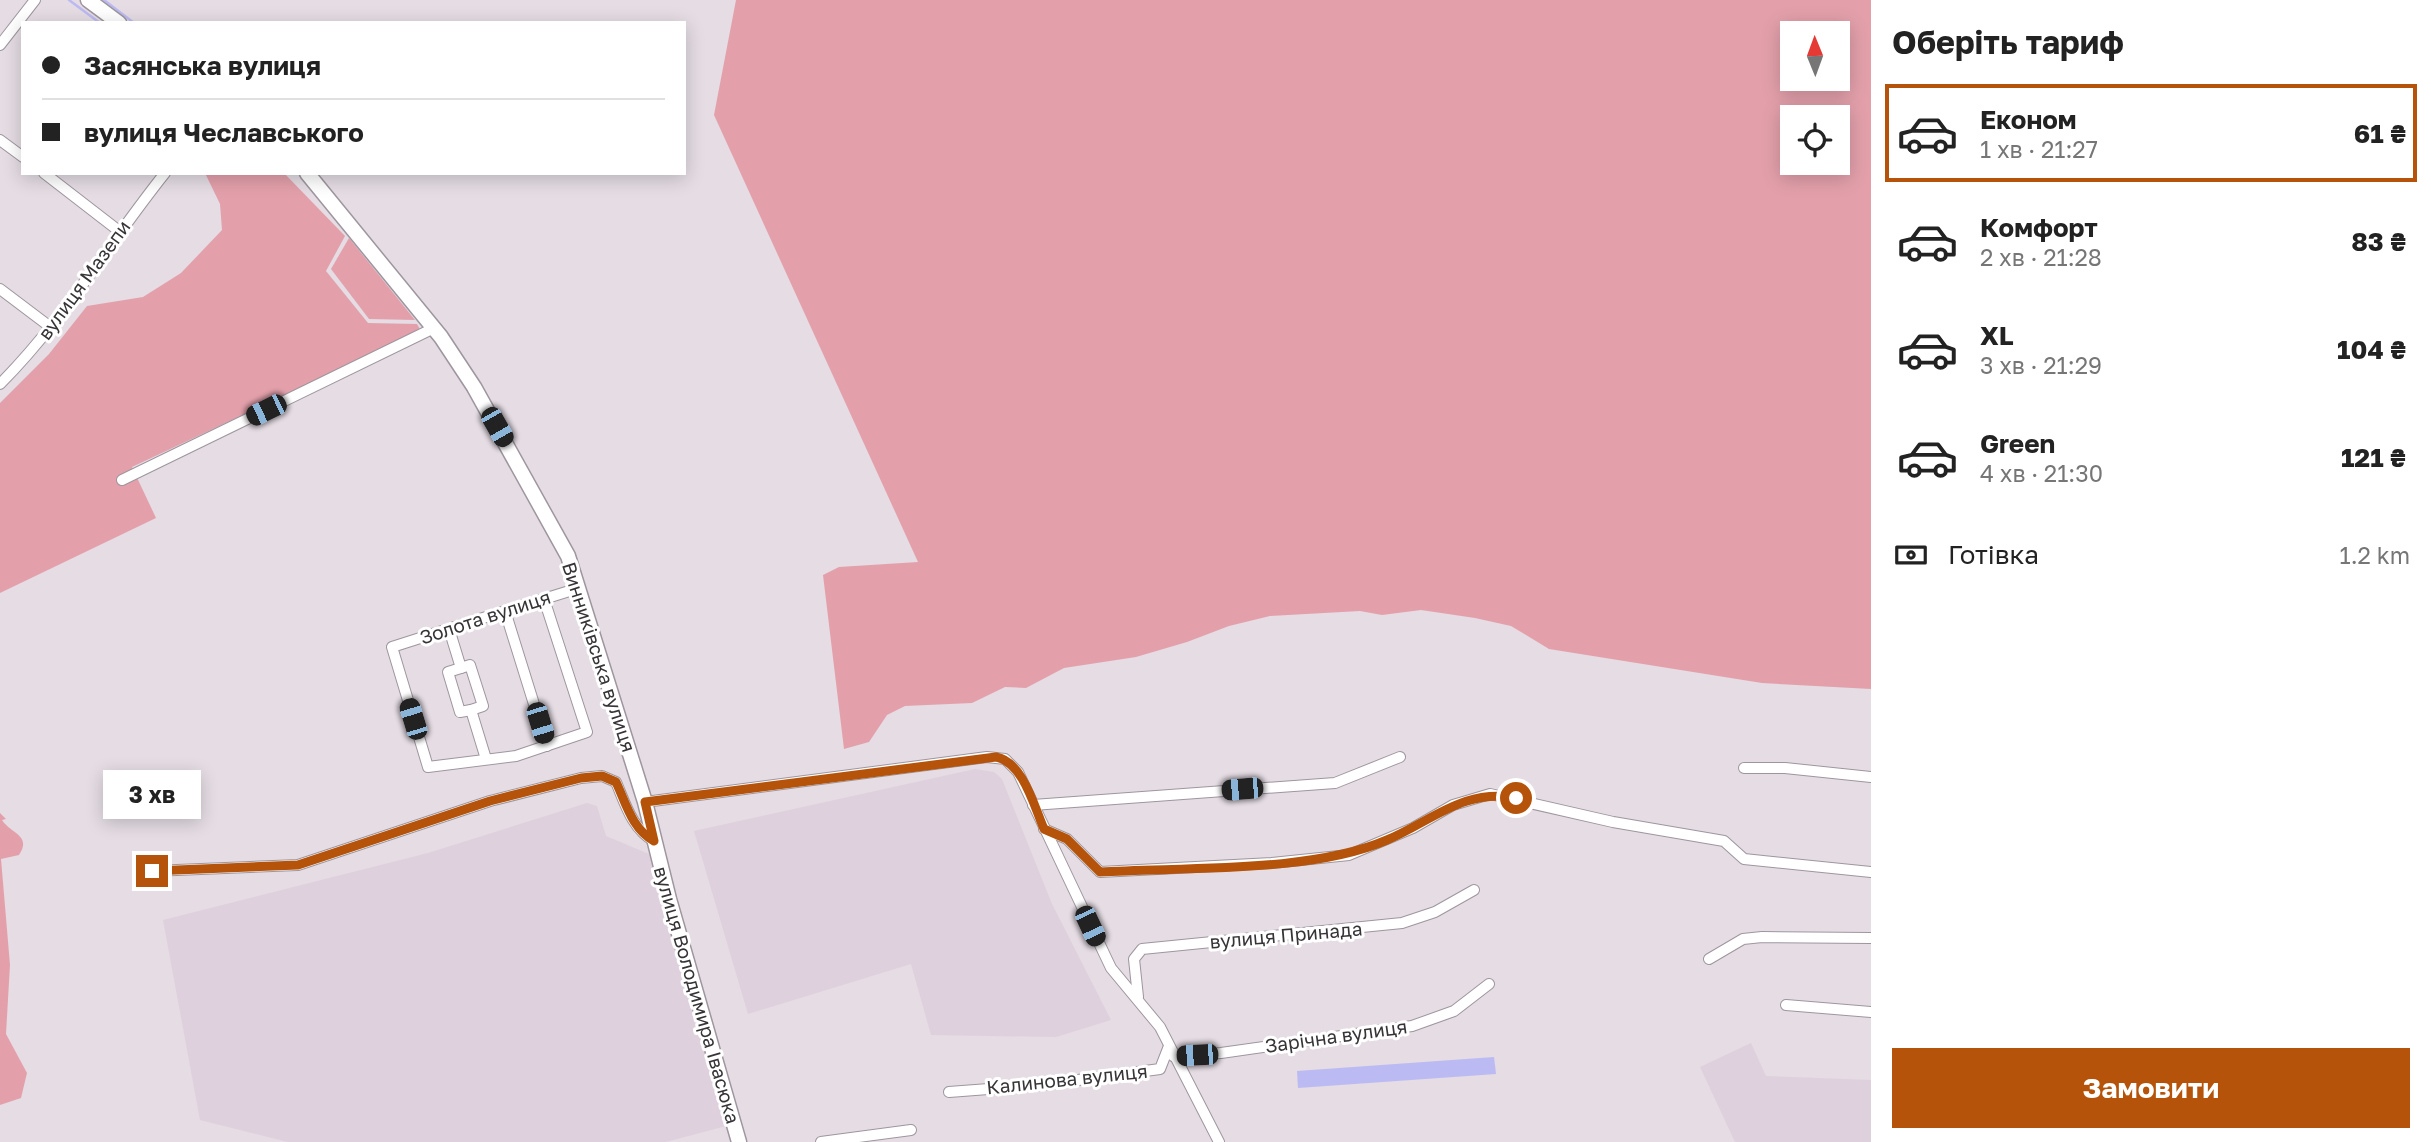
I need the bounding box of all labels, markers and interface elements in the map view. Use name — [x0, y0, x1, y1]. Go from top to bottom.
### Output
north arrow — [1780, 21, 1850, 91]
map controls — [1780, 21, 1850, 175]
text: Оберіть тариф — [1892, 23, 2124, 61]
text: Засянська вулиця — [84, 50, 321, 81]
icon: car — [1896, 102, 1959, 165]
text: Економ — [1980, 104, 2077, 135]
button: locate — [1780, 105, 1850, 175]
text: вулиця Чеславського — [84, 117, 364, 148]
text: 61 ₴ — [2354, 118, 2406, 149]
text: 1 хв · 21:27 — [1980, 135, 2098, 163]
icon: car — [1896, 210, 1959, 273]
text: Комфорт — [1980, 212, 2098, 243]
street label: вулиця Мазепи — [33, 216, 135, 344]
text: 83 ₴ — [2351, 226, 2406, 257]
text: 2 хв · 21:28 — [1980, 243, 2102, 271]
icon: car — [1896, 318, 1959, 381]
text: XL — [1980, 320, 2014, 351]
text: 104 ₴ — [2337, 334, 2406, 365]
text: 3 хв · 21:29 — [1980, 351, 2102, 379]
car — [243, 391, 290, 429]
car — [478, 404, 517, 450]
icon: car — [1896, 426, 1959, 489]
text: Green — [1980, 428, 2055, 459]
text: 121 ₴ — [2341, 442, 2406, 473]
text: 4 хв · 21:30 — [1980, 459, 2103, 487]
icon: cash — [1892, 536, 1930, 574]
text: Готівка — [1948, 539, 2039, 570]
text: 1.2 km — [2340, 541, 2410, 569]
street label: Винниківська вулиця — [558, 559, 641, 755]
street label: Золота вулиця — [417, 585, 553, 649]
car — [397, 696, 430, 742]
car — [524, 700, 557, 746]
callout: 3 хв — [103, 770, 201, 818]
car — [1221, 777, 1264, 801]
text: 3 хв — [129, 780, 175, 808]
route start — [1500, 782, 1532, 814]
route end — [136, 855, 168, 887]
street label: вулиця Володимира Івасюка — [650, 864, 745, 1126]
car — [1072, 903, 1109, 949]
street label: вулиця Принада — [1209, 916, 1363, 953]
street label: Зарічна вулиця — [1263, 1014, 1409, 1057]
car — [1176, 1043, 1219, 1067]
button: Замовити — [1892, 1048, 2410, 1128]
street label: Калинова вулиця — [985, 1059, 1149, 1098]

